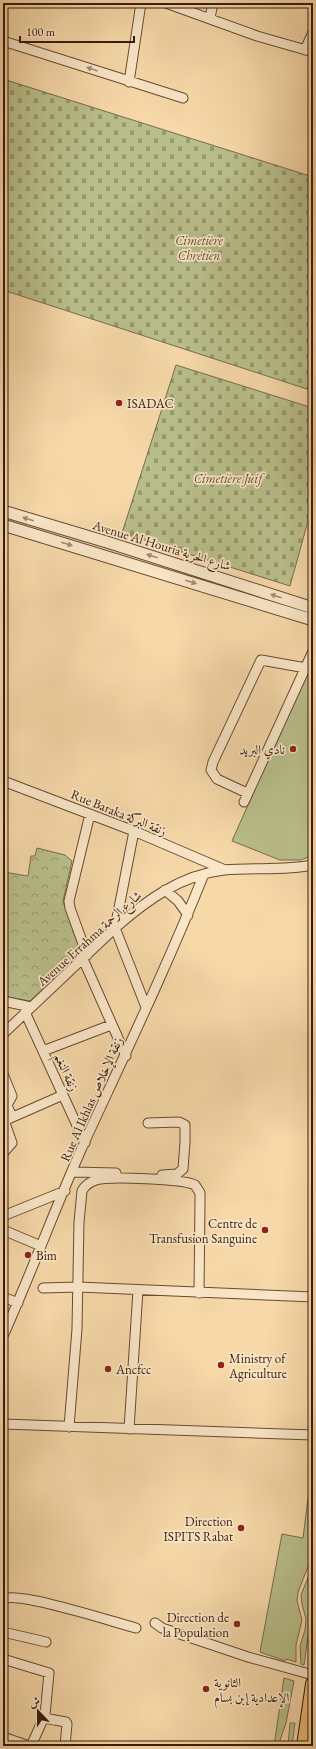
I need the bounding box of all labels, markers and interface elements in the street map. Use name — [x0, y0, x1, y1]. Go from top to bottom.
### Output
scale bar — [20, 18, 134, 44]
text: 100 m — [26, 24, 56, 40]
one-way arrow — [86, 66, 98, 72]
park label: Cimetière Chrétien — [175, 232, 223, 264]
place label: ISADAC — [127, 395, 174, 412]
marker: ISADAC — [114, 398, 124, 408]
park label: Cimetière Juif — [194, 470, 265, 487]
one-way arrow — [21, 516, 33, 522]
street label: Avenue Al Houria شارع الحرية — [89, 516, 233, 577]
one-way arrow — [61, 541, 73, 547]
one-way arrow — [146, 553, 158, 559]
one-way arrow — [186, 579, 198, 585]
one-way arrow — [270, 593, 282, 599]
place label: نادي البريد — [239, 741, 285, 760]
marker: نادي البريد — [288, 744, 298, 754]
street label: Rue Baraka زنقة البركة — [68, 786, 169, 839]
street label: Avenue Errahma شارع الرحمة — [33, 887, 147, 993]
street label: Rue Al Ikhlas زنقة الإخلاص — [56, 1034, 128, 1165]
street label: زنقة النغم — [47, 1051, 82, 1096]
place label: Centre de Transfusion Sanguine — [149, 1215, 257, 1247]
marker: Centre de Transfusion Sanguine — [260, 1225, 270, 1235]
place label: Bim — [36, 1247, 57, 1264]
marker: Bim — [23, 1250, 33, 1260]
place label: Ministry of Agriculture — [228, 1350, 287, 1382]
marker: Ministry of Agriculture — [216, 1360, 226, 1370]
place label: Ancfcc — [115, 1361, 151, 1378]
marker: Ancfcc — [103, 1364, 113, 1374]
place label: Direction ISPITS Rabat — [163, 1513, 233, 1545]
marker: Direction ISPITS Rabat — [236, 1523, 246, 1533]
place label: Direction de la Population — [163, 1609, 229, 1641]
marker: Direction de la Population — [232, 1619, 242, 1629]
place label: الثانوية الإعدادية إبن بسام — [214, 1674, 290, 1709]
marker: الثانوية الإعدادية إبن بسام — [201, 1684, 211, 1694]
north arrow — [18, 1691, 58, 1731]
text: ش — [27, 1693, 42, 1710]

